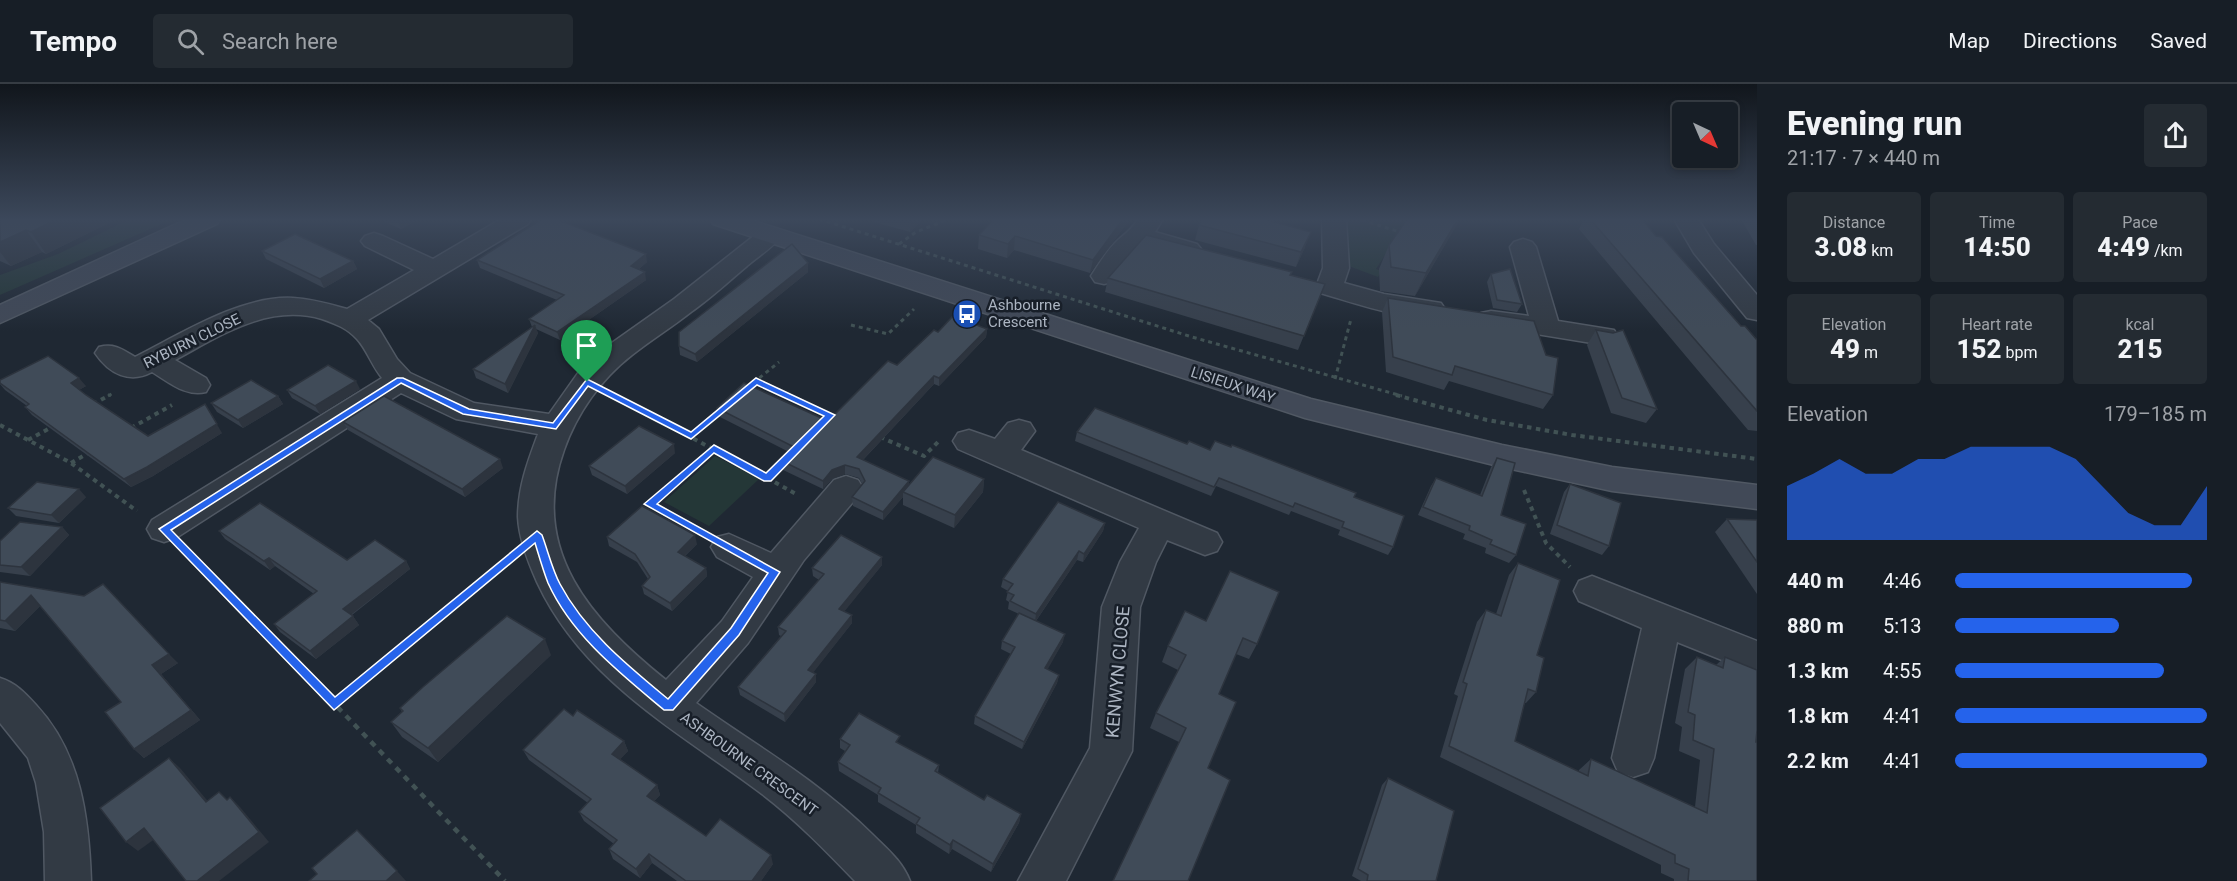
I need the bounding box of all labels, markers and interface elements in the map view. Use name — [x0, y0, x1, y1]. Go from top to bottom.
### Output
search box — [153, 14, 573, 68]
text: Tempo — [30, 25, 117, 58]
icon: search — [174, 25, 207, 58]
text: Search here — [222, 29, 338, 54]
text: Map — [1948, 29, 1990, 53]
text: Directions — [2023, 29, 2117, 53]
text: Saved — [2150, 29, 2207, 53]
north arrow — [1672, 102, 1738, 168]
map controls — [1672, 102, 1738, 168]
text: Evening run — [1787, 104, 1962, 143]
button: share — [2144, 104, 2207, 167]
text: 21:17 · 7 × 440 m — [1787, 146, 1940, 170]
text: Distance — [1823, 213, 1885, 232]
text: Time — [1979, 213, 2015, 232]
text: Pace — [2122, 213, 2158, 232]
text: 3.08 — [1815, 232, 1867, 262]
text: 14:50 — [1963, 232, 2031, 262]
text: 4:49 — [2097, 232, 2150, 262]
text: km — [1867, 241, 1893, 260]
text: /km — [2150, 241, 2183, 260]
place label: Ashbourne Crescent — [988, 296, 1060, 331]
bus stop icon: Ashbourne Crescent — [951, 298, 983, 330]
street label: RYBURN CLOSE — [141, 310, 244, 372]
text: Elevation — [1822, 315, 1886, 334]
text: Heart rate — [1961, 315, 2033, 334]
text: kcal — [2126, 315, 2154, 334]
pin — [561, 320, 612, 382]
icon: arrive — [570, 329, 603, 362]
text: 49 — [1830, 334, 1860, 364]
text: 152 — [1957, 334, 2002, 364]
text: 215 — [2118, 334, 2162, 364]
text: m — [1860, 343, 1878, 362]
text: bpm — [2002, 343, 2037, 362]
street label: LISIEUX WAY — [1189, 363, 1277, 407]
text: Elevation — [1787, 402, 1868, 426]
text: 179–185 m — [2104, 402, 2207, 426]
text: 440 m — [1787, 569, 1844, 593]
text: 4:46 — [1883, 569, 1922, 593]
street label: KENWYN CLOSE — [1101, 605, 1134, 739]
text: 880 m — [1787, 614, 1844, 638]
text: 5:13 — [1883, 614, 1922, 638]
text: 1.3 km — [1787, 659, 1849, 683]
text: 4:55 — [1883, 659, 1922, 683]
text: 1.8 km — [1787, 704, 1849, 728]
text: 4:41 — [1883, 704, 1922, 728]
street label: ASHBOURNE CRESCENT — [677, 708, 821, 820]
text: 2.2 km — [1787, 749, 1849, 773]
text: 4:41 — [1883, 749, 1922, 773]

